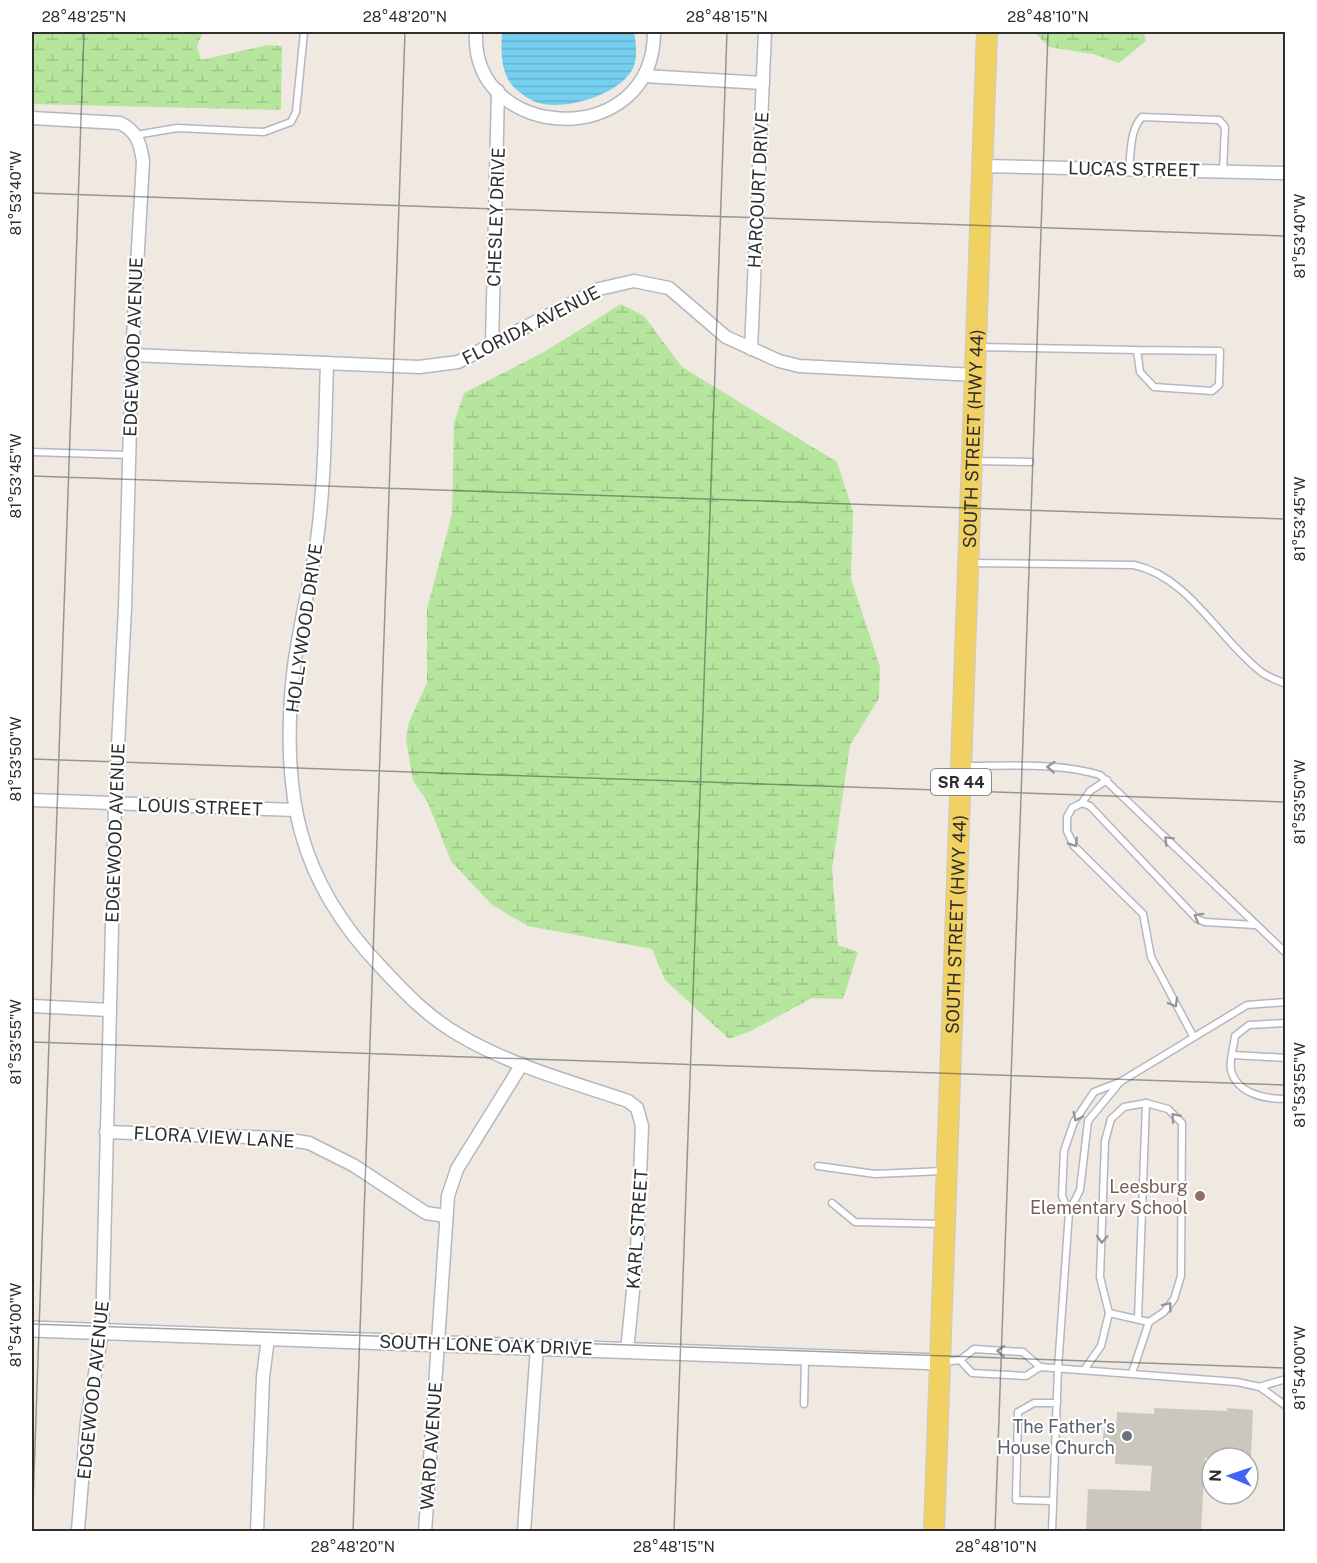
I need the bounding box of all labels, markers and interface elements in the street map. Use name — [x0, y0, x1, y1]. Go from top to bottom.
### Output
text: 28°48'25"N — [42, 8, 126, 25]
text: 28°48'20"N — [363, 8, 447, 25]
text: 28°48'15"N — [686, 8, 768, 25]
text: 28°48'10"N — [1007, 8, 1089, 25]
street label: HARCOURT DRIVE — [743, 111, 773, 269]
street label: CHESLEY DRIVE — [483, 147, 509, 287]
text: 81°53'40"W — [7, 151, 24, 235]
street label: LUCAS STREET — [1068, 157, 1200, 181]
text: 81°53'40"W — [1291, 194, 1308, 278]
street label: EDGEWOOD AVENUE — [119, 257, 147, 437]
street label: FLORIDA AVENUE — [459, 281, 603, 369]
street label: SOUTH STREET (HWY 44) — [958, 329, 987, 549]
text: 81°53'45"W — [7, 433, 24, 519]
text: 81°53'45"W — [1291, 476, 1308, 562]
street label: HOLLYWOOD DRIVE — [282, 542, 326, 714]
text: 81°53'50"W — [7, 716, 24, 802]
street label: EDGEWOOD AVENUE — [101, 743, 129, 923]
text: 81°53'50"W — [1291, 759, 1308, 845]
one-way arrow — [1046, 761, 1055, 774]
road number: SR 44 — [931, 769, 991, 795]
street label: LOUIS STREET — [137, 794, 263, 820]
street label: SOUTH STREET (HWY 44) — [941, 814, 970, 1034]
one-way arrow — [1067, 836, 1078, 847]
one-way arrow — [1164, 836, 1175, 846]
one-way arrow — [1194, 913, 1204, 924]
one-way arrow — [1167, 997, 1178, 1007]
text: 81°53'55"W — [7, 999, 24, 1085]
text: 81°53'55"W — [1291, 1042, 1308, 1128]
one-way arrow — [1073, 1111, 1084, 1121]
one-way arrow — [1172, 1113, 1183, 1124]
street label: FLORA VIEW LANE — [133, 1122, 295, 1152]
street label: KARL STREET — [622, 1168, 652, 1290]
place label: Leesburg Elementary School — [1030, 1176, 1188, 1218]
marker: Leesburg Elementary School — [1193, 1189, 1207, 1203]
one-way arrow — [1096, 1234, 1109, 1243]
text: 81°54'00"W — [7, 1283, 24, 1367]
street label: EDGEWOOD AVENUE — [73, 1300, 113, 1480]
one-way arrow — [1160, 1302, 1171, 1313]
text: 81°54'00"W — [1291, 1326, 1308, 1410]
street label: SOUTH LONE OAK DRIVE — [379, 1331, 593, 1359]
one-way arrow — [996, 1345, 1005, 1358]
street label: WARD AVENUE — [416, 1381, 446, 1511]
place label: The Father's House Church — [997, 1416, 1115, 1458]
marker: The Father's House Church — [1120, 1429, 1134, 1443]
north arrow — [1200, 1446, 1260, 1506]
text: N — [1206, 1469, 1225, 1482]
text: 28°48'20"N — [311, 1538, 395, 1555]
text: 28°48'15"N — [633, 1538, 715, 1555]
text: 28°48'10"N — [955, 1538, 1037, 1555]

